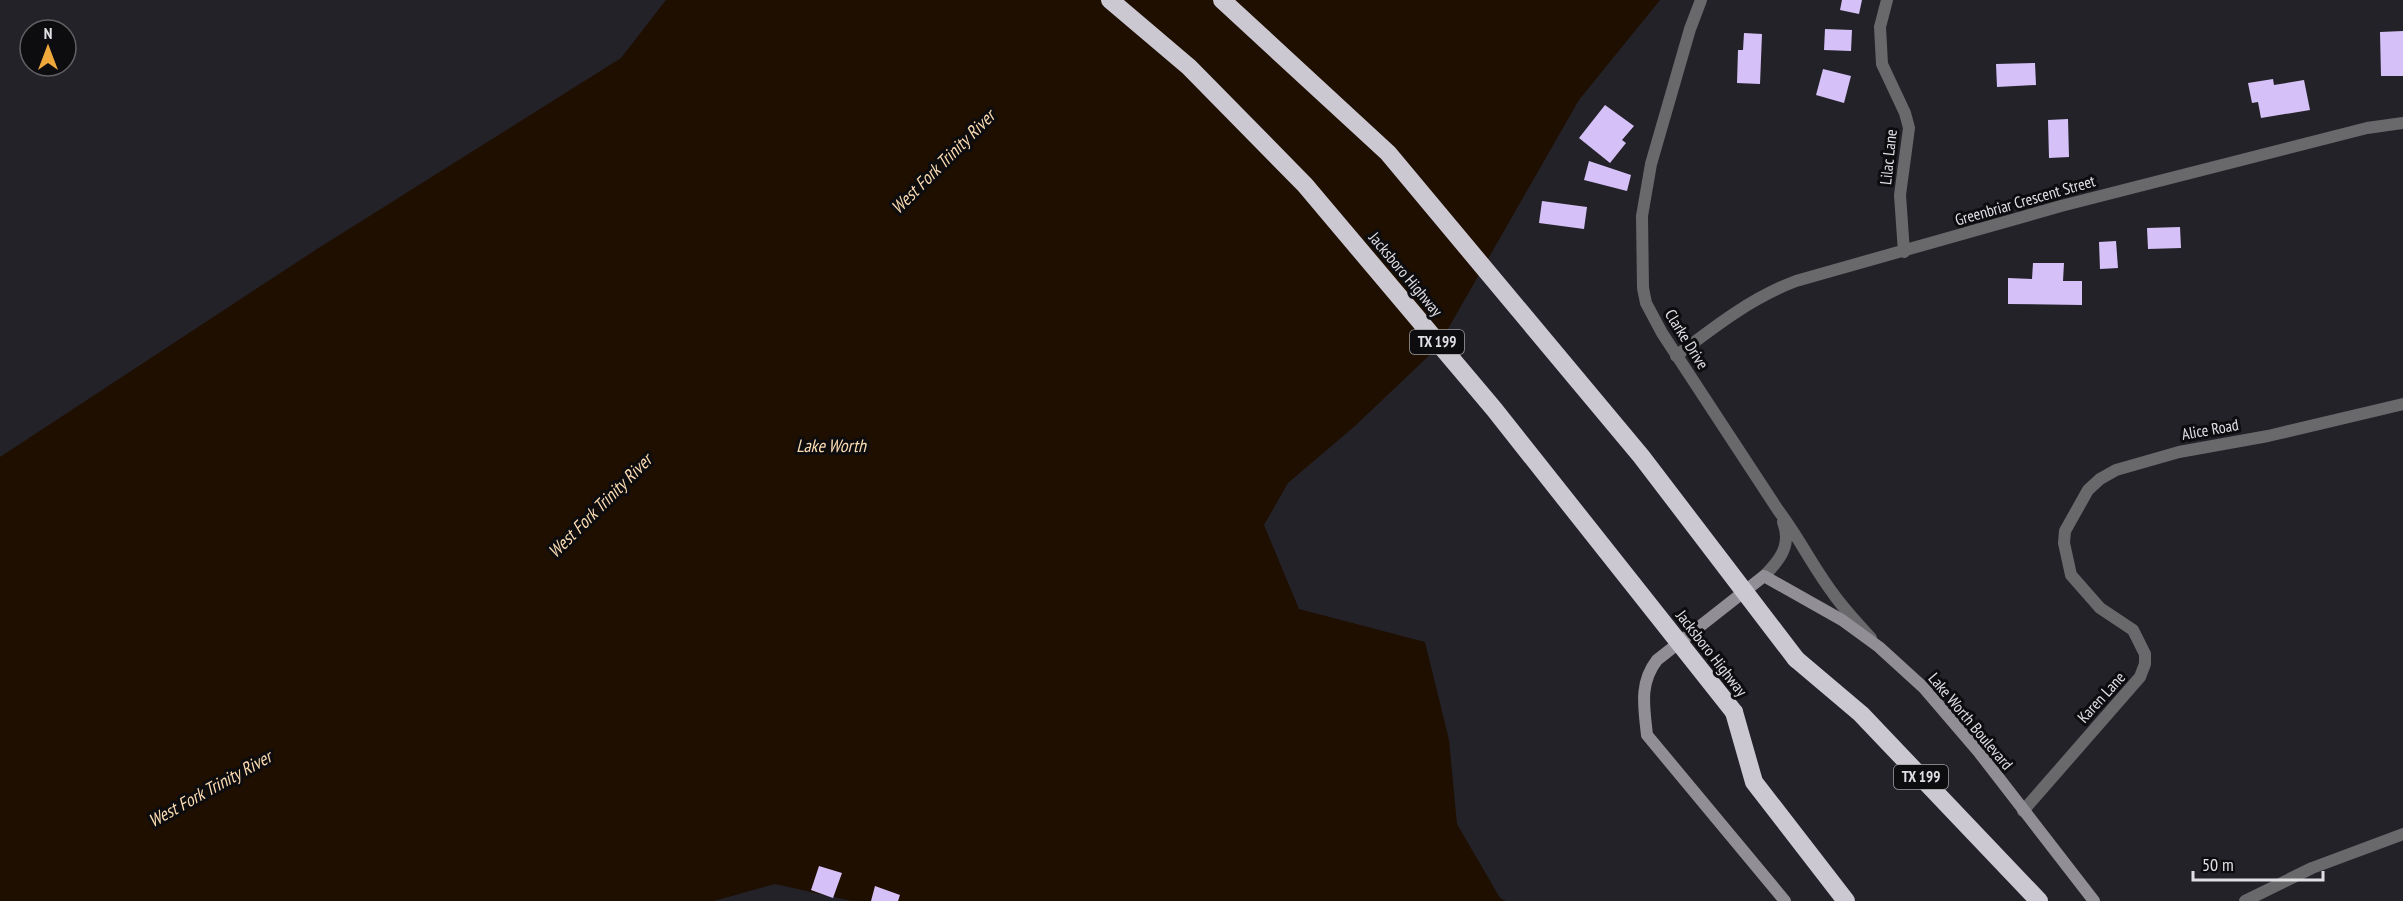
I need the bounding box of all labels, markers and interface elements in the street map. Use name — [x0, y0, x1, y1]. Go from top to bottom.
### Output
north arrow — [18, 18, 78, 78]
text: N — [44, 23, 52, 43]
water label: West Fork Trinity River — [886, 103, 1002, 218]
street label: Lilac Lane — [1875, 128, 1901, 186]
street label: Greenbriar Crescent Street — [1953, 170, 2098, 230]
street label: Jacksboro Highway — [1364, 227, 1447, 320]
street label: Clarke Drive — [1661, 305, 1713, 373]
road number: TX 199 — [1410, 330, 1464, 354]
street label: Alice Road — [2180, 414, 2240, 444]
water label: Lake Worth — [796, 434, 867, 457]
water label: West Fork Trinity River — [543, 447, 659, 562]
street label: Jacksboro Highway — [1671, 605, 1752, 700]
street label: Karen Lane — [2073, 667, 2129, 727]
street label: Lake Worth Boulevard — [1925, 668, 2017, 774]
water label: West Fork Trinity River — [144, 744, 278, 832]
road number: TX 199 — [1894, 765, 1948, 789]
scale bar — [2193, 844, 2324, 882]
text: 50 m — [2202, 853, 2234, 876]

